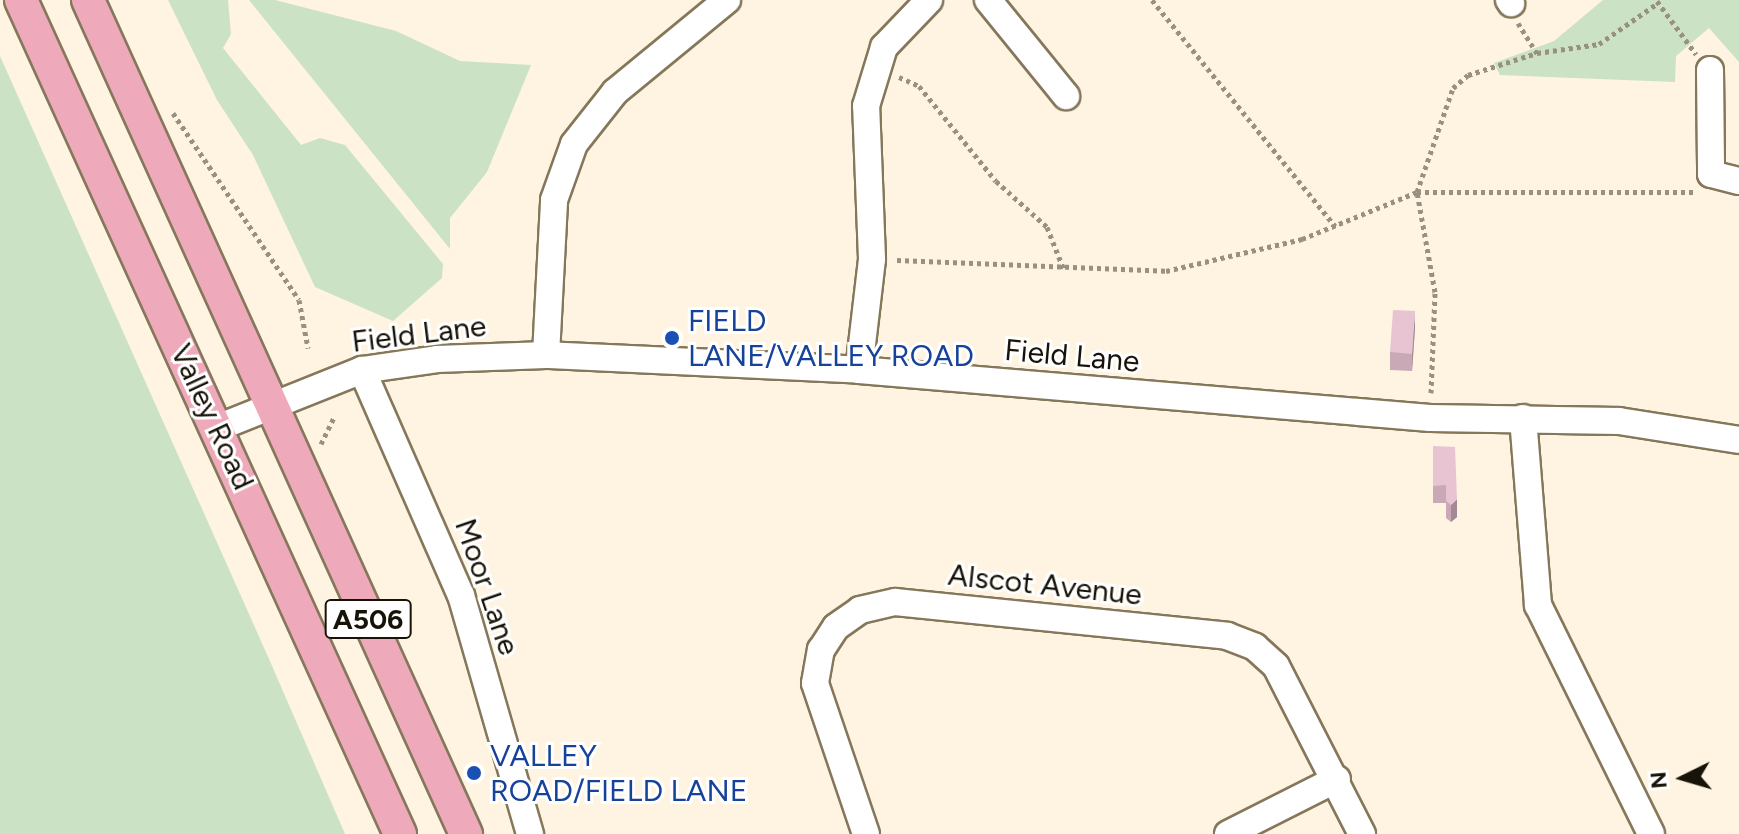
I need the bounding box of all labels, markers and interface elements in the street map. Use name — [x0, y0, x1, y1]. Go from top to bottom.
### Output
place label: FIELD LANE/VALLEY ROAD — [688, 303, 974, 374]
street label: Field Lane — [350, 308, 488, 360]
marker: FIELD LANE/VALLEY ROAD — [663, 329, 681, 347]
street label: Field Lane — [1003, 332, 1141, 380]
street label: Valley Road — [163, 339, 261, 495]
street label: Moor Lane — [447, 514, 527, 660]
street label: Alscot Avenue — [946, 557, 1144, 613]
road number: A506 — [324, 595, 412, 643]
place label: VALLEY ROAD/FIELD LANE — [490, 738, 747, 808]
north arrow — [1643, 738, 1723, 818]
marker: VALLEY ROAD/FIELD LANE — [465, 764, 483, 782]
text: N — [1644, 770, 1673, 790]

